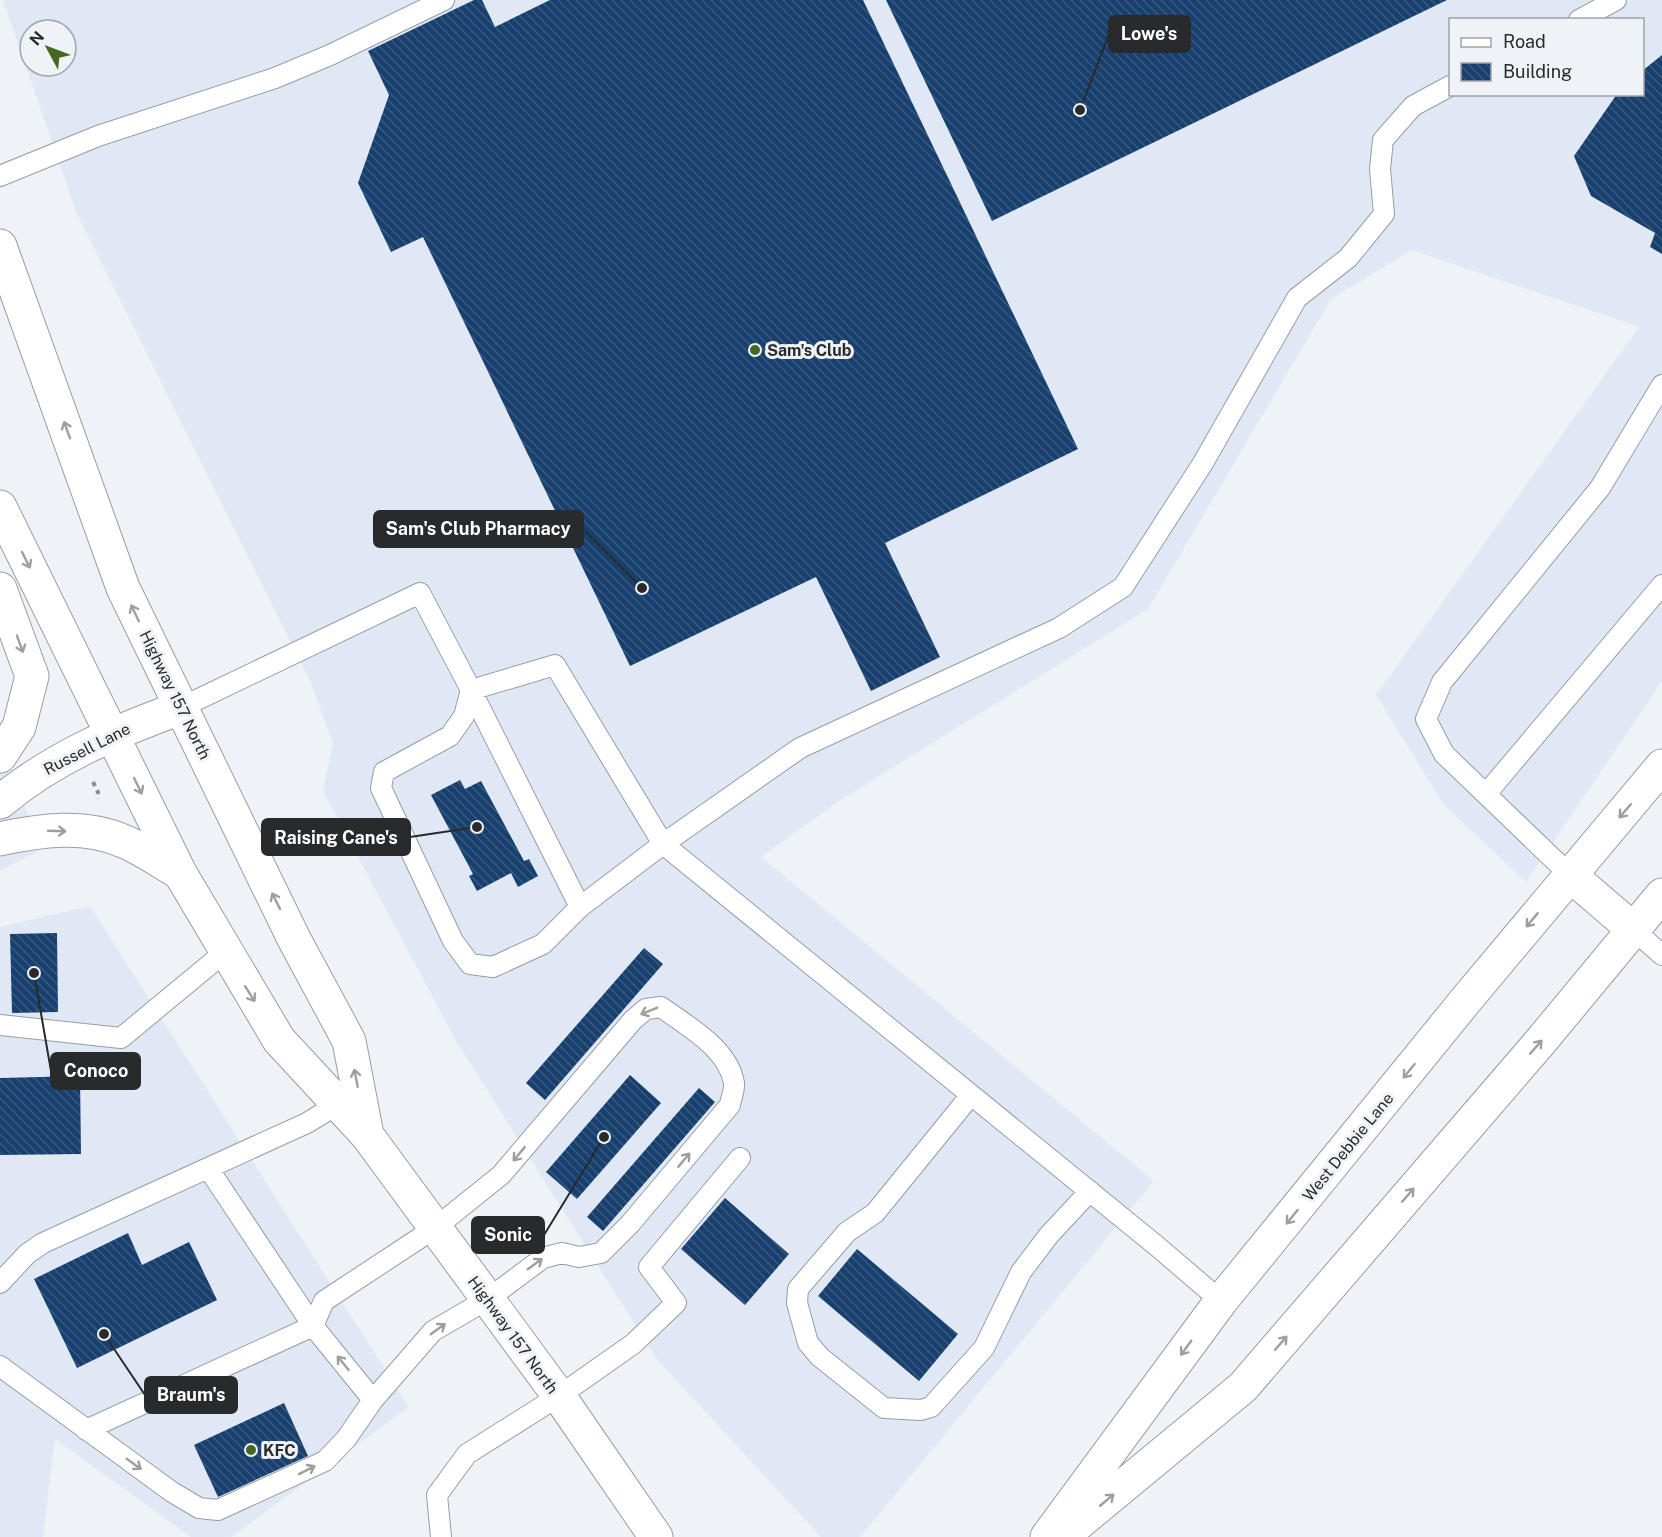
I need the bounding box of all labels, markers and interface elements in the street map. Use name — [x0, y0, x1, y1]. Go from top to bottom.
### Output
callout: Lowe's — [1109, 16, 1190, 52]
north arrow — [18, 18, 78, 78]
legend — [1449, 18, 1644, 96]
text: Lowe's — [1121, 23, 1177, 44]
text: N — [26, 28, 48, 49]
text: Road — [1503, 31, 1546, 52]
text: Building — [1503, 61, 1572, 82]
place label: Sam's Club — [767, 341, 852, 360]
marker: Sam's Club — [748, 343, 762, 357]
one-way arrow — [60, 422, 71, 440]
callout: Sam's Club Pharmacy — [374, 511, 583, 547]
text: Sam's Club Pharmacy — [385, 518, 571, 539]
one-way arrow — [21, 550, 32, 568]
one-way arrow — [129, 604, 141, 622]
street label: Highway 157 North — [136, 627, 214, 763]
one-way arrow — [15, 634, 26, 653]
street label: Russell Lane — [41, 719, 133, 779]
one-way arrow — [132, 776, 144, 794]
one-way arrow — [1618, 803, 1631, 819]
callout: Raising Cane's — [262, 819, 410, 855]
one-way arrow — [47, 825, 67, 836]
text: Raising Cane's — [274, 827, 398, 848]
one-way arrow — [269, 893, 281, 911]
one-way arrow — [1526, 912, 1539, 928]
one-way arrow — [245, 985, 257, 1002]
one-way arrow — [640, 1006, 658, 1017]
one-way arrow — [1529, 1040, 1543, 1055]
callout: Conoco — [51, 1053, 140, 1089]
text: Conoco — [64, 1060, 128, 1081]
one-way arrow — [1402, 1063, 1415, 1079]
one-way arrow — [350, 1068, 361, 1088]
street label: West Debbie Lane — [1299, 1089, 1397, 1205]
one-way arrow — [512, 1146, 525, 1162]
one-way arrow — [677, 1153, 691, 1168]
one-way arrow — [1402, 1187, 1415, 1203]
one-way arrow — [1285, 1209, 1298, 1225]
callout: Sonic — [472, 1217, 544, 1253]
text: Sonic — [484, 1224, 532, 1245]
one-way arrow — [526, 1258, 542, 1271]
street label: Highway 157 North — [464, 1272, 562, 1398]
one-way arrow — [430, 1323, 446, 1335]
one-way arrow — [1274, 1336, 1288, 1351]
one-way arrow — [1180, 1340, 1192, 1356]
one-way arrow — [336, 1356, 350, 1371]
callout: Braum's — [145, 1377, 237, 1413]
text: Braum's — [157, 1384, 225, 1405]
place label: KFC — [263, 1441, 296, 1460]
marker: KFC — [244, 1443, 258, 1457]
one-way arrow — [125, 1458, 141, 1471]
one-way arrow — [297, 1464, 315, 1476]
one-way arrow — [1099, 1493, 1115, 1506]

